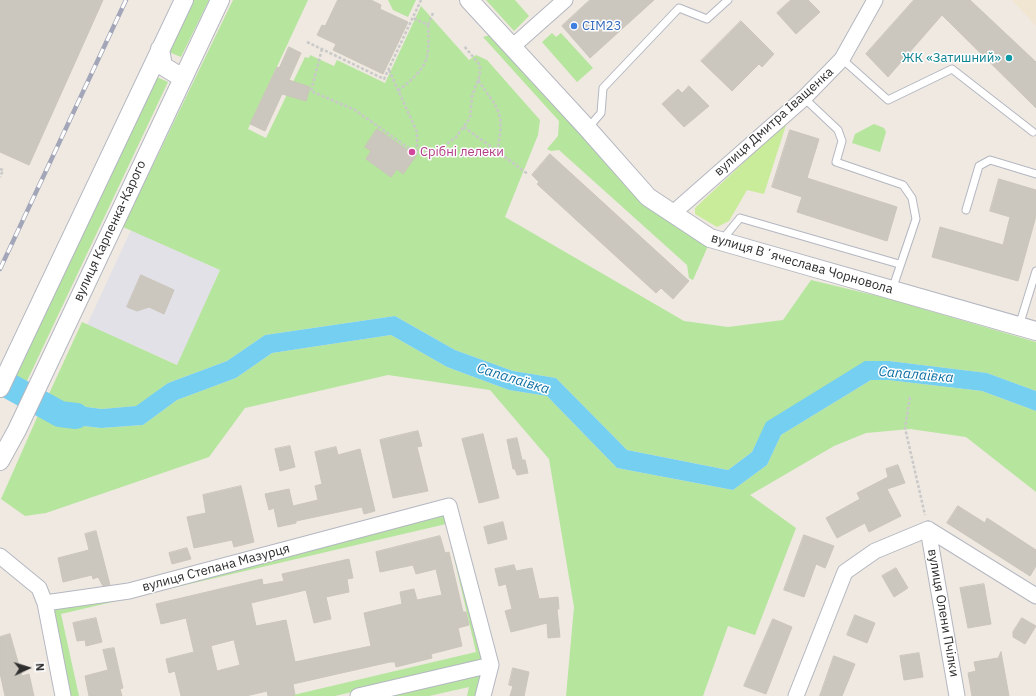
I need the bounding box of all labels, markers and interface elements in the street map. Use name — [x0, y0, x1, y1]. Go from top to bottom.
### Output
place label: СІМ23 — [582, 18, 621, 34]
marker: СІМ23 — [569, 21, 579, 31]
place label: ЖК «Затишний» — [902, 50, 1001, 66]
marker: ЖК «Затишний» — [1004, 53, 1014, 63]
street label: вулиця Дмитра Іващенка — [711, 64, 837, 180]
place label: Срібні лелеки — [420, 144, 504, 160]
marker: Срібні лелеки — [407, 147, 417, 157]
street label: вулиця Карпенка-Карого — [70, 158, 150, 304]
street label: вулиця Вʼячеслава Чорновола — [709, 231, 895, 297]
water label: Сапалаївка — [475, 360, 551, 398]
water label: Сапалаївка — [878, 363, 954, 387]
street label: вулиця Степана Мазурця — [140, 541, 292, 595]
street label: вулиця Олени Пчілки — [924, 548, 962, 678]
north arrow — [8, 648, 48, 688]
text: N — [33, 663, 47, 672]

